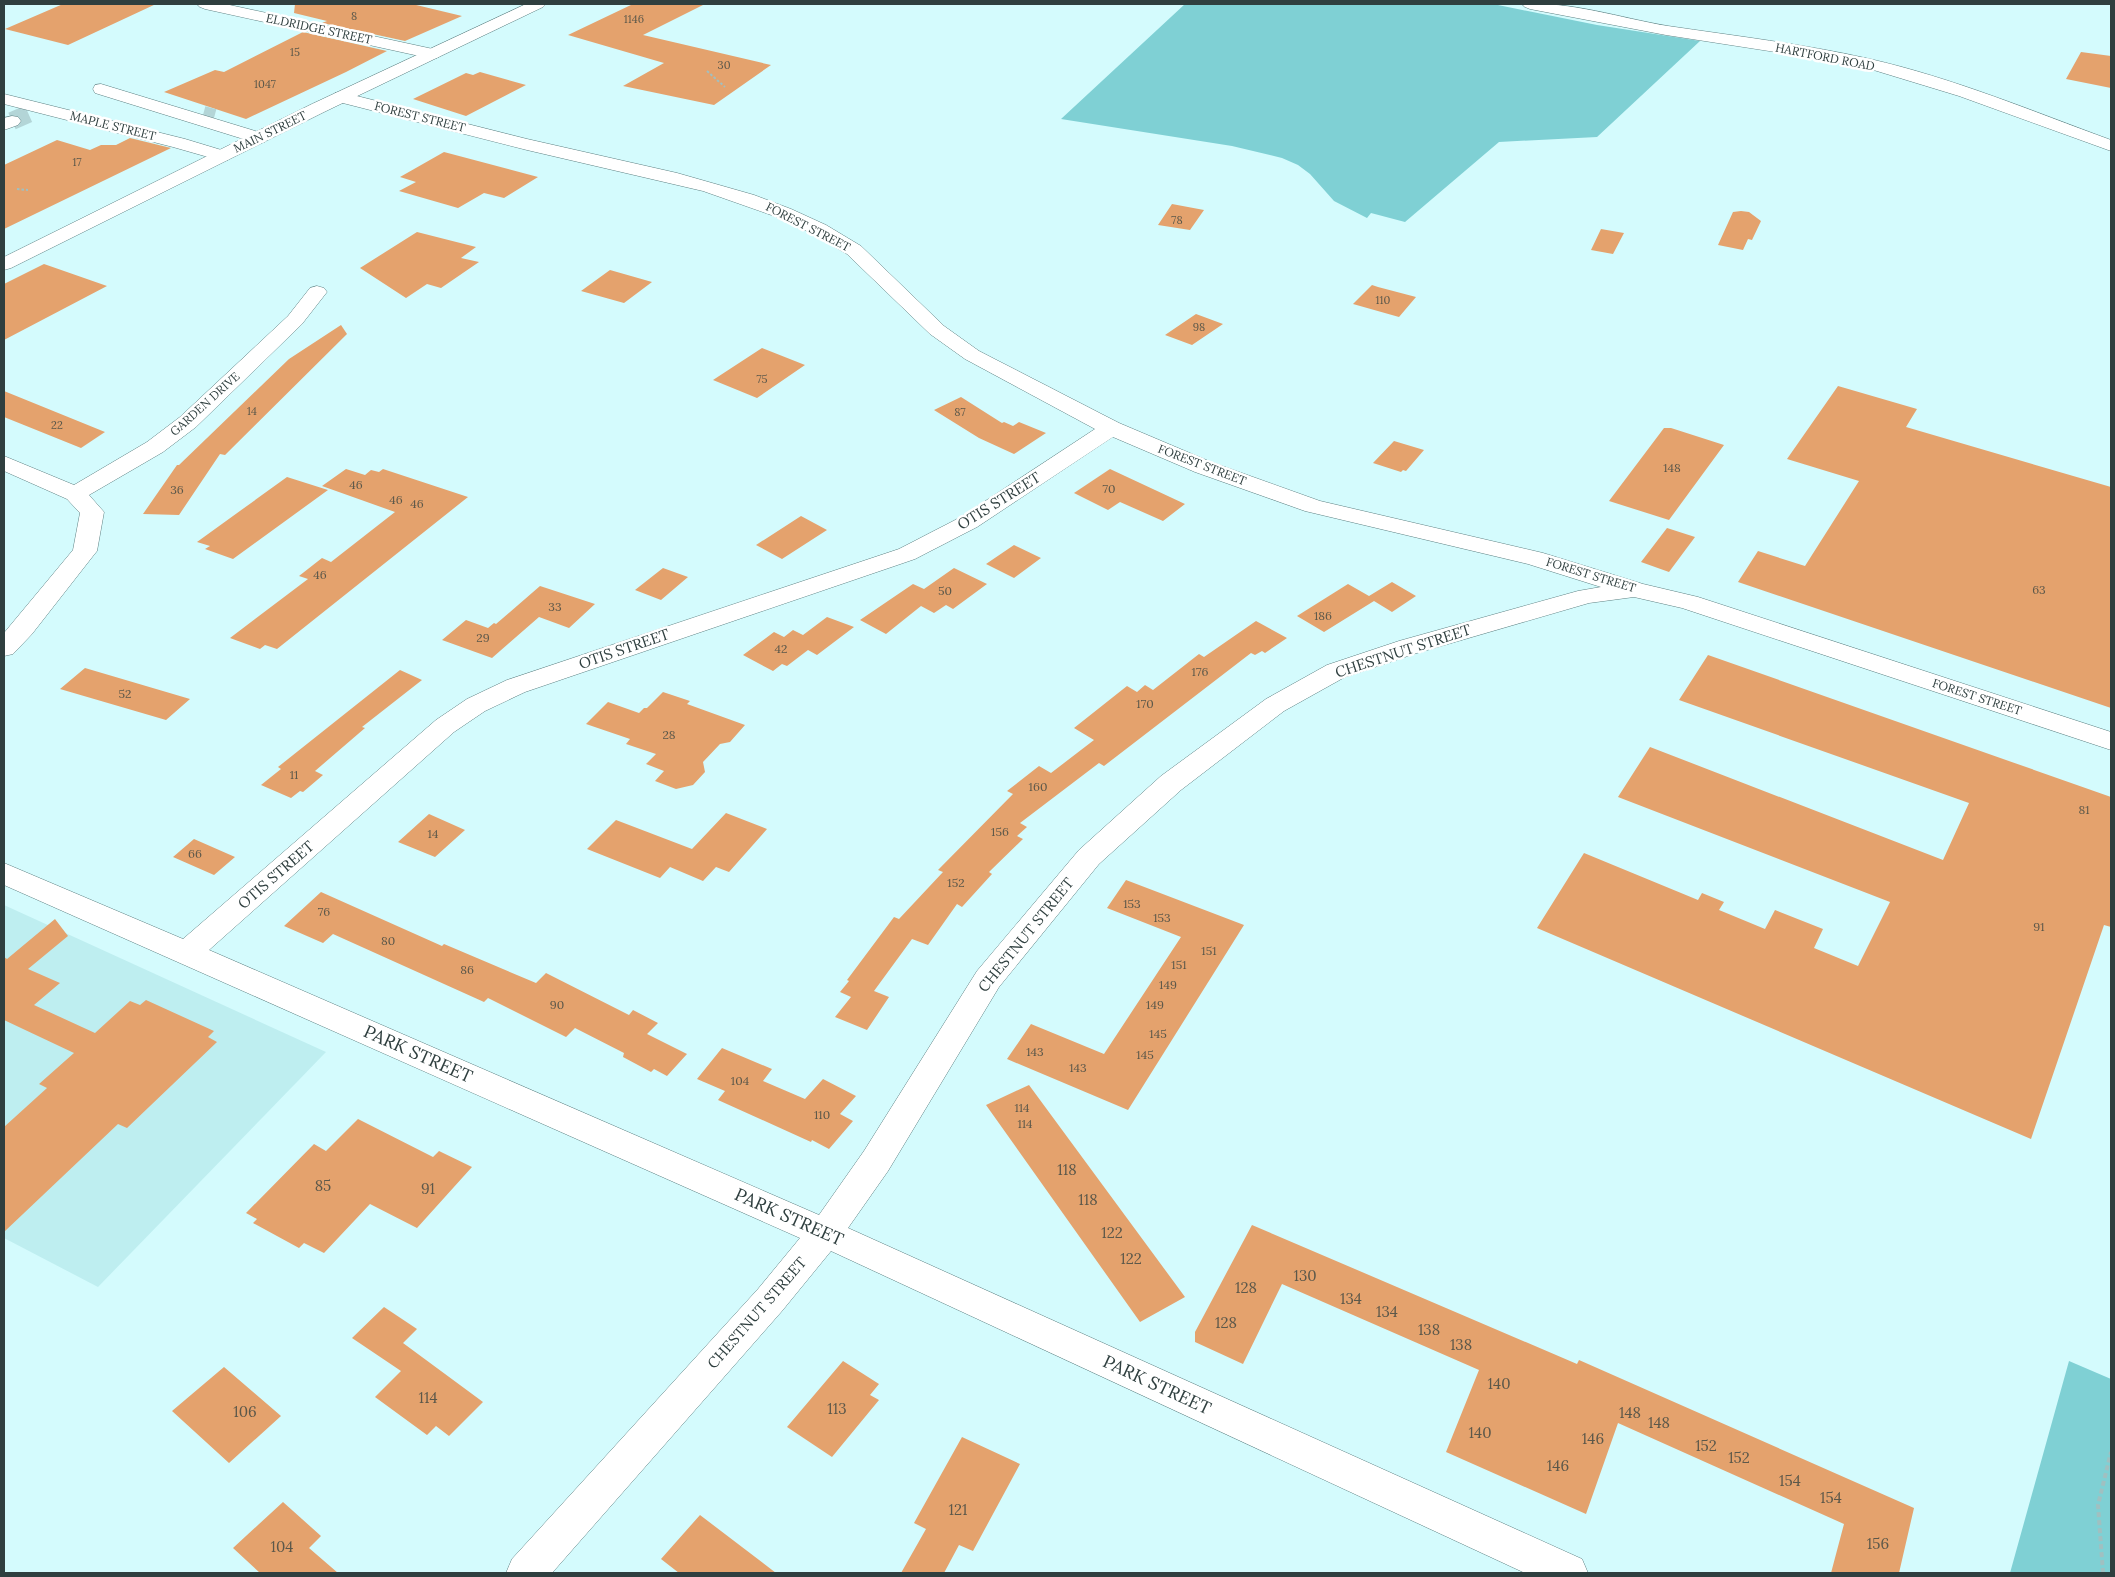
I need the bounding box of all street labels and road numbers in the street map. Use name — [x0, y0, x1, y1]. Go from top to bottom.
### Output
street label: ELDRIDGE STREET — [265, 10, 374, 47]
street label: HARTFORD ROAD — [1774, 40, 1876, 74]
street label: FOREST STREET — [373, 98, 467, 135]
street label: MAIN STREET — [231, 107, 309, 156]
street label: MAPLE STREET — [69, 108, 158, 144]
street label: FOREST STREET — [763, 199, 853, 255]
street label: GARDEN DRIVE — [167, 368, 243, 439]
street label: FOREST STREET — [1156, 441, 1249, 488]
street label: OTIS STREET — [954, 467, 1044, 534]
street label: FOREST STREET — [1544, 554, 1638, 595]
street label: CHESTNUT STREET — [1333, 619, 1474, 681]
street label: OTIS STREET — [576, 624, 672, 673]
street label: FOREST STREET — [1931, 675, 2024, 718]
street label: OTIS STREET — [234, 836, 318, 913]
street label: CHESTNUT STREET — [974, 873, 1078, 996]
street label: PARK STREET — [360, 1019, 477, 1088]
street label: PARK STREET — [731, 1182, 848, 1251]
street label: CHESTNUT STREET — [703, 1253, 811, 1372]
street label: PARK STREET — [1099, 1349, 1215, 1420]

